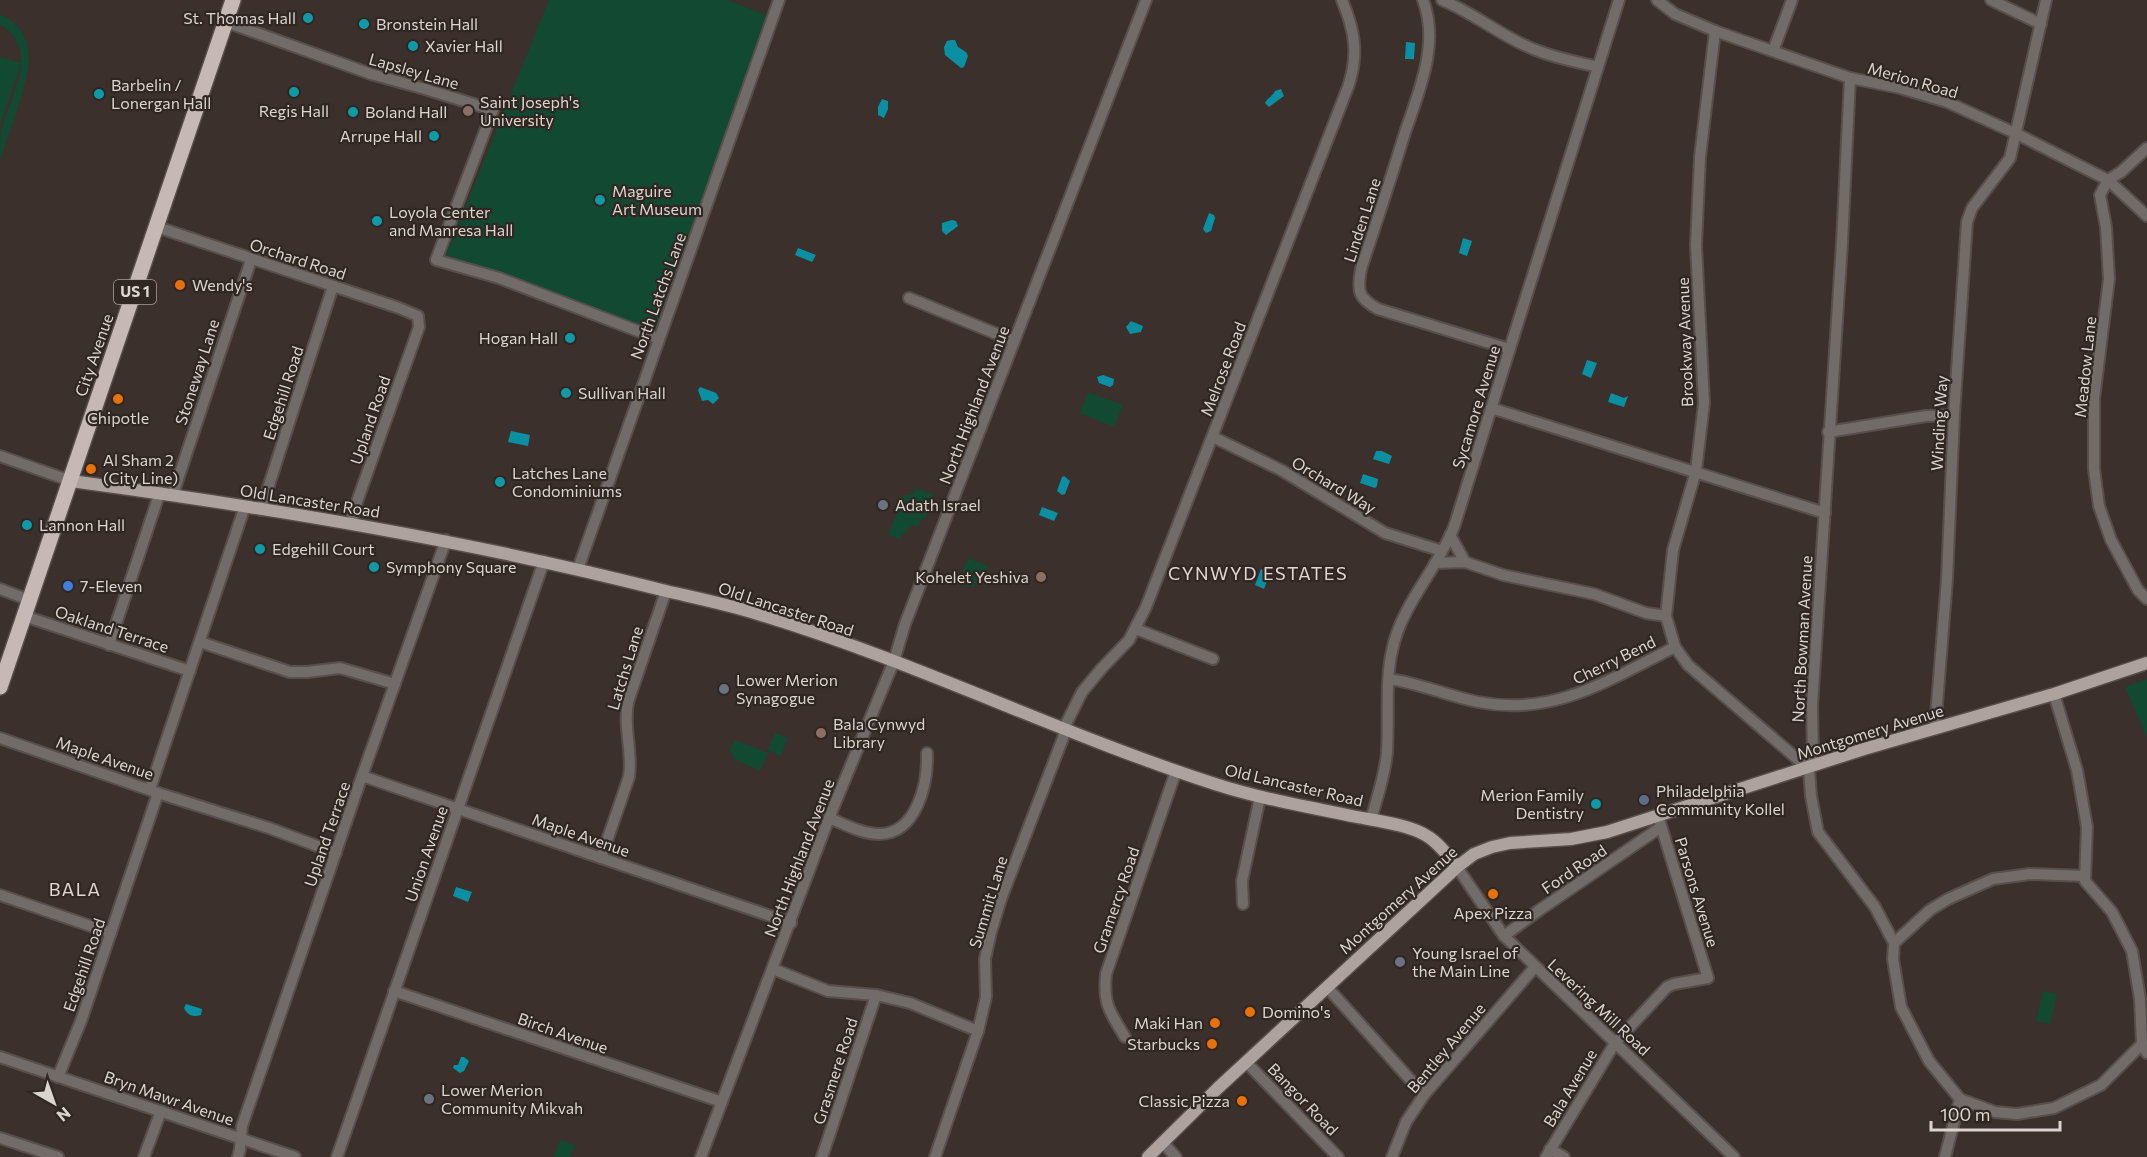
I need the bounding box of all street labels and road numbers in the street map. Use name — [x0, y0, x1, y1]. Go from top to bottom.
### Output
street label: Lapsley Lane — [367, 49, 461, 92]
street label: Merion Road — [1866, 58, 1961, 102]
street label: Linden Lane — [1339, 175, 1384, 264]
street label: North Latchs Lane — [626, 230, 689, 362]
street label: Orchard Road — [247, 234, 349, 283]
street label: Brookway Avenue — [1673, 277, 1696, 407]
road number: US 1 — [114, 280, 156, 304]
street label: City Avenue — [70, 311, 117, 399]
street label: Meadow Lane — [2070, 315, 2099, 418]
street label: Stoneway Lane — [171, 317, 223, 427]
street label: Melrose Road — [1196, 319, 1249, 419]
street label: North Highland Avenue — [935, 323, 1013, 487]
street label: Sycamore Avenue — [1448, 343, 1503, 471]
street label: Edgehill Road — [258, 344, 307, 442]
street label: Upland Road — [346, 373, 394, 467]
street label: Winding Way — [1927, 375, 1950, 471]
street label: Orchard Way — [1289, 452, 1380, 517]
street label: Old Lancaster Road — [239, 480, 381, 521]
street label: North Bowman Avenue — [1788, 555, 1815, 723]
street label: Old Lancaster Road — [716, 578, 856, 639]
street label: Oakland Terrace — [53, 601, 172, 656]
street label: Latchs Lane — [603, 624, 646, 712]
street label: Cherry Bend — [1569, 631, 1658, 688]
street label: Montgomery Avenue — [1794, 700, 1945, 763]
street label: Maple Avenue — [54, 732, 156, 783]
street label: Old Lancaster Road — [1223, 759, 1365, 810]
street label: North Highland Avenue — [760, 776, 838, 940]
street label: Upland Terrace — [300, 779, 353, 889]
street label: Union Avenue — [400, 803, 451, 904]
street label: Maple Avenue — [530, 809, 632, 860]
street label: Parsons Avenue — [1672, 834, 1723, 949]
street label: Ford Road — [1538, 840, 1610, 897]
street label: Montgomery Avenue — [1335, 842, 1461, 958]
street label: Gramercy Road — [1088, 844, 1143, 956]
street label: Summit Lane — [965, 854, 1011, 950]
street label: Edgehill Road — [59, 916, 108, 1014]
street label: Levering Mill Road — [1544, 954, 1655, 1059]
street label: Bentley Avenue — [1403, 999, 1489, 1096]
street label: Birch Avenue — [516, 1008, 611, 1057]
street label: Grasmere Road — [808, 1015, 861, 1127]
street label: Bala Avenue — [1539, 1045, 1600, 1130]
street label: Bangor Road — [1264, 1059, 1342, 1139]
street label: Bryn Mawr Avenue — [102, 1066, 237, 1129]

